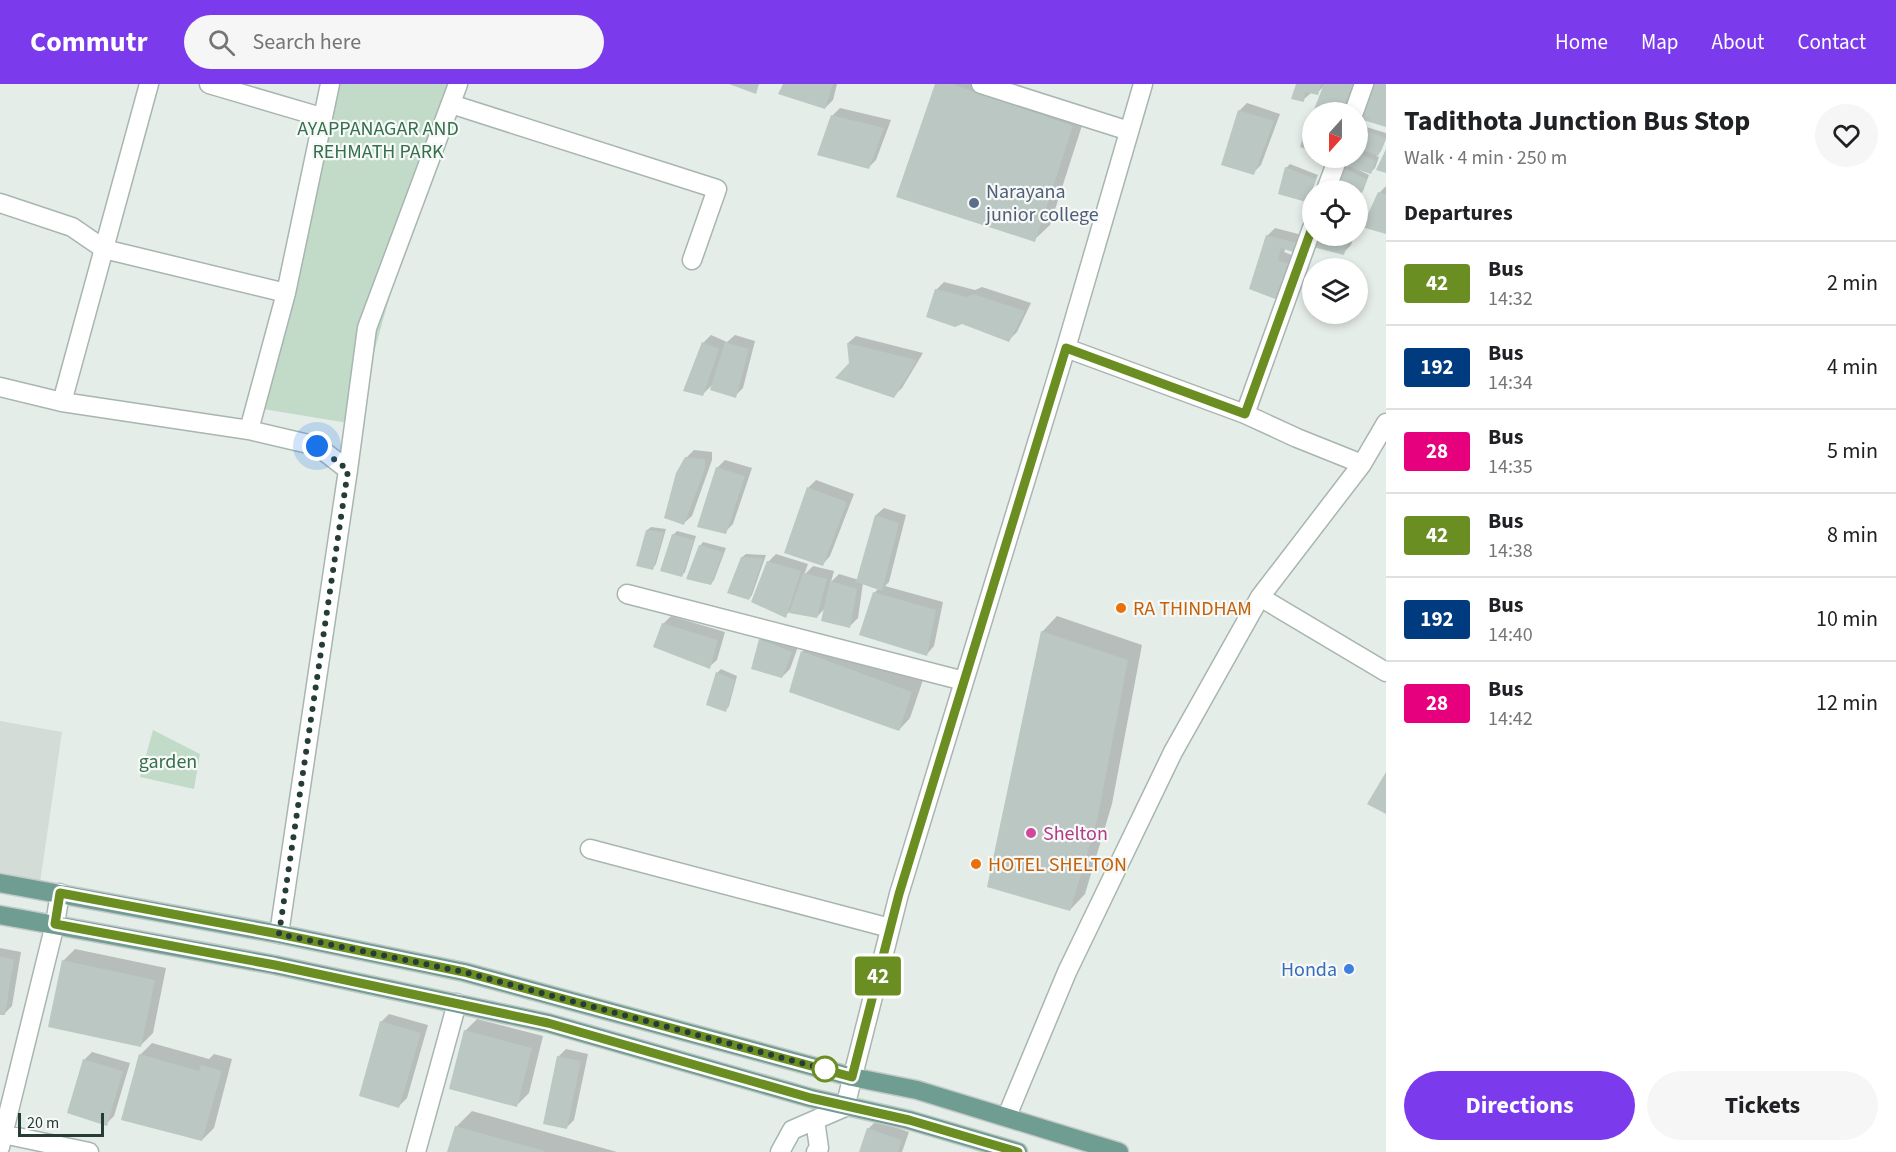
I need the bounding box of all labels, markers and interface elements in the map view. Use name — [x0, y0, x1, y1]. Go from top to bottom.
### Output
search box — [184, 15, 604, 69]
text: Commutr — [30, 22, 148, 62]
icon: search — [205, 26, 238, 59]
text: Search here — [253, 26, 361, 58]
text: Home — [1555, 27, 1608, 57]
text: Map — [1641, 27, 1679, 57]
text: About — [1712, 27, 1764, 57]
text: Contact — [1797, 27, 1866, 57]
text: Tadithota Junction Bus Stop — [1404, 101, 1750, 141]
north arrow — [1302, 102, 1368, 168]
map controls — [1302, 102, 1368, 324]
button: heart — [1815, 104, 1878, 167]
park label: AYAPPANAGAR AND REHMATH PARK — [297, 115, 459, 166]
text: Walk · 4 min · 250 m — [1404, 144, 1567, 172]
place label: Narayana junior college — [985, 178, 1099, 229]
button: locate — [1302, 180, 1368, 246]
marker: Narayana junior college — [967, 196, 981, 210]
text: Departures — [1404, 197, 1513, 229]
text: Bus — [1488, 253, 1524, 285]
button: layers — [1302, 258, 1368, 324]
text: 2 min — [1827, 267, 1878, 299]
text: 42 — [1426, 268, 1448, 298]
text: 14:32 — [1488, 285, 1533, 313]
text: Bus — [1488, 337, 1524, 369]
text: 4 min — [1827, 351, 1878, 383]
text: 192 — [1420, 352, 1454, 382]
text: 14:34 — [1488, 369, 1533, 397]
text: Bus — [1488, 421, 1524, 453]
your location — [302, 431, 332, 461]
text: 5 min — [1827, 435, 1878, 467]
text: 28 — [1426, 436, 1448, 466]
text: 14:35 — [1488, 453, 1533, 481]
text: Bus — [1488, 505, 1524, 537]
text: 8 min — [1827, 519, 1878, 551]
text: 42 — [1426, 520, 1448, 550]
text: 14:38 — [1488, 537, 1533, 565]
text: Bus — [1488, 589, 1524, 621]
place label: RA THINDHAM — [1133, 595, 1252, 623]
marker: RA THINDHAM — [1114, 601, 1128, 615]
text: 10 min — [1816, 603, 1878, 635]
text: 192 — [1420, 604, 1454, 634]
text: 14:40 — [1488, 621, 1533, 649]
text: Bus — [1488, 673, 1524, 705]
text: 12 min — [1816, 687, 1878, 719]
text: 28 — [1426, 688, 1448, 718]
text: 14:42 — [1488, 705, 1533, 733]
park label: garden — [139, 748, 197, 776]
place label: Shelton — [1043, 820, 1108, 848]
marker: Shelton — [1024, 826, 1038, 840]
place label: HOTEL SHELTON — [988, 851, 1127, 879]
marker: HOTEL SHELTON — [969, 857, 983, 871]
line badge: 42 — [851, 956, 905, 996]
place label: Honda — [1281, 956, 1337, 984]
text: 42 — [867, 961, 889, 991]
marker: Honda — [1342, 962, 1356, 976]
unlabelled marker — [812, 1056, 838, 1082]
button: Directions — [1404, 1071, 1635, 1140]
button: Tickets — [1647, 1071, 1878, 1140]
scale bar — [18, 1110, 104, 1138]
text: 20 m — [27, 1112, 59, 1134]

